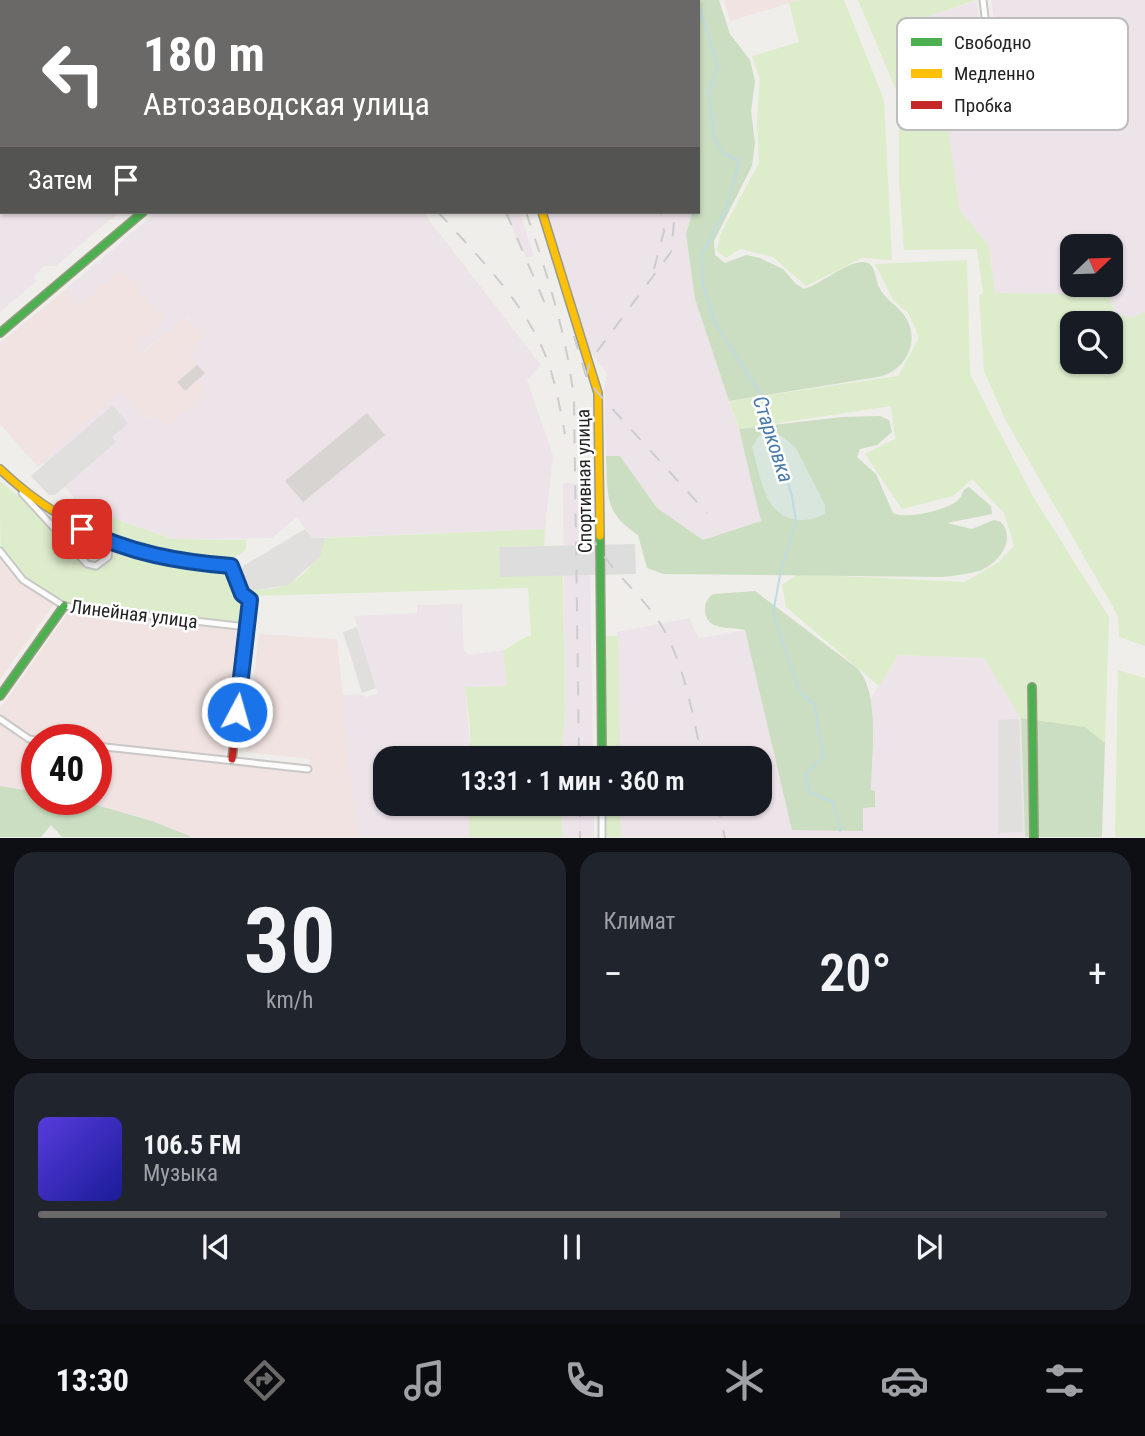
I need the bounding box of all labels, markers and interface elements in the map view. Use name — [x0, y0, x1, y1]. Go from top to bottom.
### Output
legend — [897, 18, 1128, 130]
text: 180 m — [143, 26, 265, 83]
icon: left — [28, 28, 119, 119]
text: Свободно — [954, 31, 1031, 54]
text: Медленно — [954, 62, 1035, 85]
text: Автозаводская улица — [143, 85, 430, 123]
text: Пробка — [954, 94, 1012, 117]
icon: arrive — [107, 161, 145, 199]
text: Затем — [28, 165, 93, 195]
north arrow — [1060, 234, 1124, 298]
map controls — [1060, 234, 1123, 374]
button: search — [1060, 311, 1123, 374]
water label: Старковка — [748, 393, 798, 485]
street label: Спортивная улица — [571, 409, 597, 553]
pin — [52, 499, 112, 559]
icon: arrive — [63, 510, 101, 548]
street label: Линейная улица — [69, 595, 199, 633]
position arrow — [200, 675, 274, 749]
speed limit sign: 40 — [21, 724, 112, 815]
text: 13:31 · 1 мин · 360 m — [460, 766, 685, 796]
text: 30 — [244, 888, 336, 994]
text: Климат — [604, 908, 675, 935]
text: 20° — [819, 943, 891, 1004]
text: − — [604, 952, 623, 996]
text: + — [1088, 952, 1107, 996]
text: km/h — [266, 987, 313, 1014]
text: 106.5 FM — [143, 1130, 241, 1160]
text: Музыка — [143, 1160, 218, 1187]
icon: previous — [197, 1228, 235, 1266]
icon: pause — [553, 1228, 591, 1266]
icon: next — [910, 1228, 948, 1266]
icon: directions — [240, 1356, 289, 1405]
icon: music — [400, 1356, 449, 1405]
icon: phone — [560, 1356, 609, 1405]
icon: climate — [720, 1356, 769, 1405]
icon: car — [880, 1356, 929, 1405]
icon: filters — [1040, 1356, 1089, 1405]
text: 13:30 — [56, 1361, 129, 1399]

